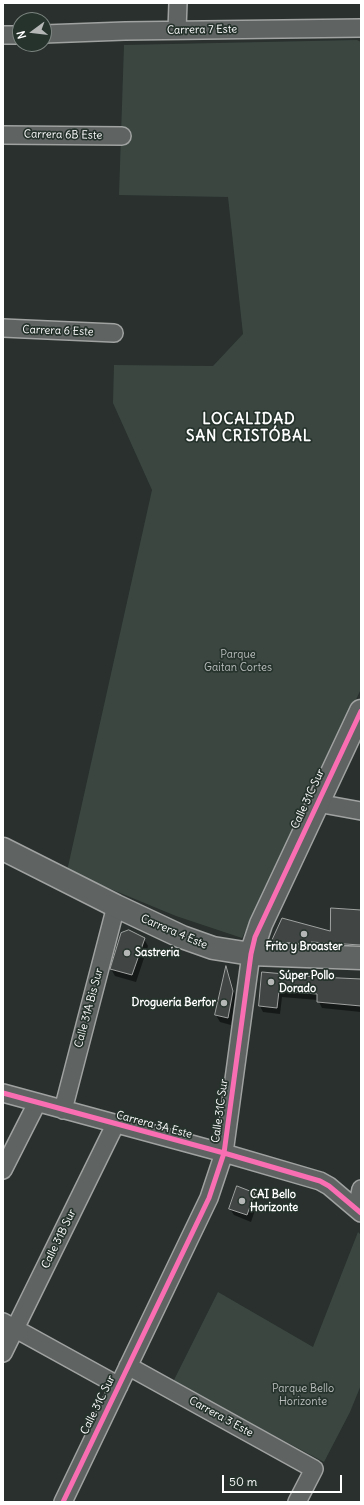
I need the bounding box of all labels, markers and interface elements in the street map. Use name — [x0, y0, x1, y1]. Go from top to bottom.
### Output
north arrow — [12, 12, 52, 52]
street label: Carrera 7 Este — [167, 23, 237, 37]
text: N — [14, 29, 29, 40]
street label: Carrera 6B Este — [24, 128, 102, 142]
street label: Carrera 6 Este — [22, 323, 94, 339]
district label: LOCALIDAD SAN CRISTÓBAL — [186, 411, 312, 446]
park label: Parque Gaitan Cortes — [204, 648, 272, 674]
street label: Calle 31C Sur — [288, 767, 328, 831]
street label: Carrera 4 Este — [139, 912, 209, 952]
marker: Frito y Broaster — [299, 929, 309, 939]
place label: Frito y Broaster — [265, 940, 343, 954]
place label: Sastreria — [135, 946, 179, 960]
marker: Sastreria — [122, 948, 132, 958]
street label: Calle 31A Bis Sur — [72, 967, 106, 1049]
place label: Súper Pollo Dorado — [279, 969, 335, 995]
marker: Súper Pollo Dorado — [266, 977, 276, 987]
place label: Droguería Berfor — [132, 996, 216, 1010]
marker: Droguería Berfor — [219, 998, 229, 1008]
street label: Calle 31C Sur — [209, 1078, 231, 1144]
street label: Carrera 3A Este — [115, 1109, 193, 1141]
place label: CAI Bello Horizonte — [250, 1188, 298, 1214]
marker: CAI Bello Horizonte — [237, 1196, 247, 1206]
street label: Calle 31B Sur — [39, 1207, 79, 1271]
street label: Calle 31C Sur — [78, 1373, 118, 1437]
park label: Parque Bello Horizonte — [272, 1382, 334, 1408]
street label: Carrera 3 Este — [187, 1394, 255, 1440]
scale bar — [224, 1467, 344, 1493]
text: 50 m — [229, 1474, 257, 1489]

